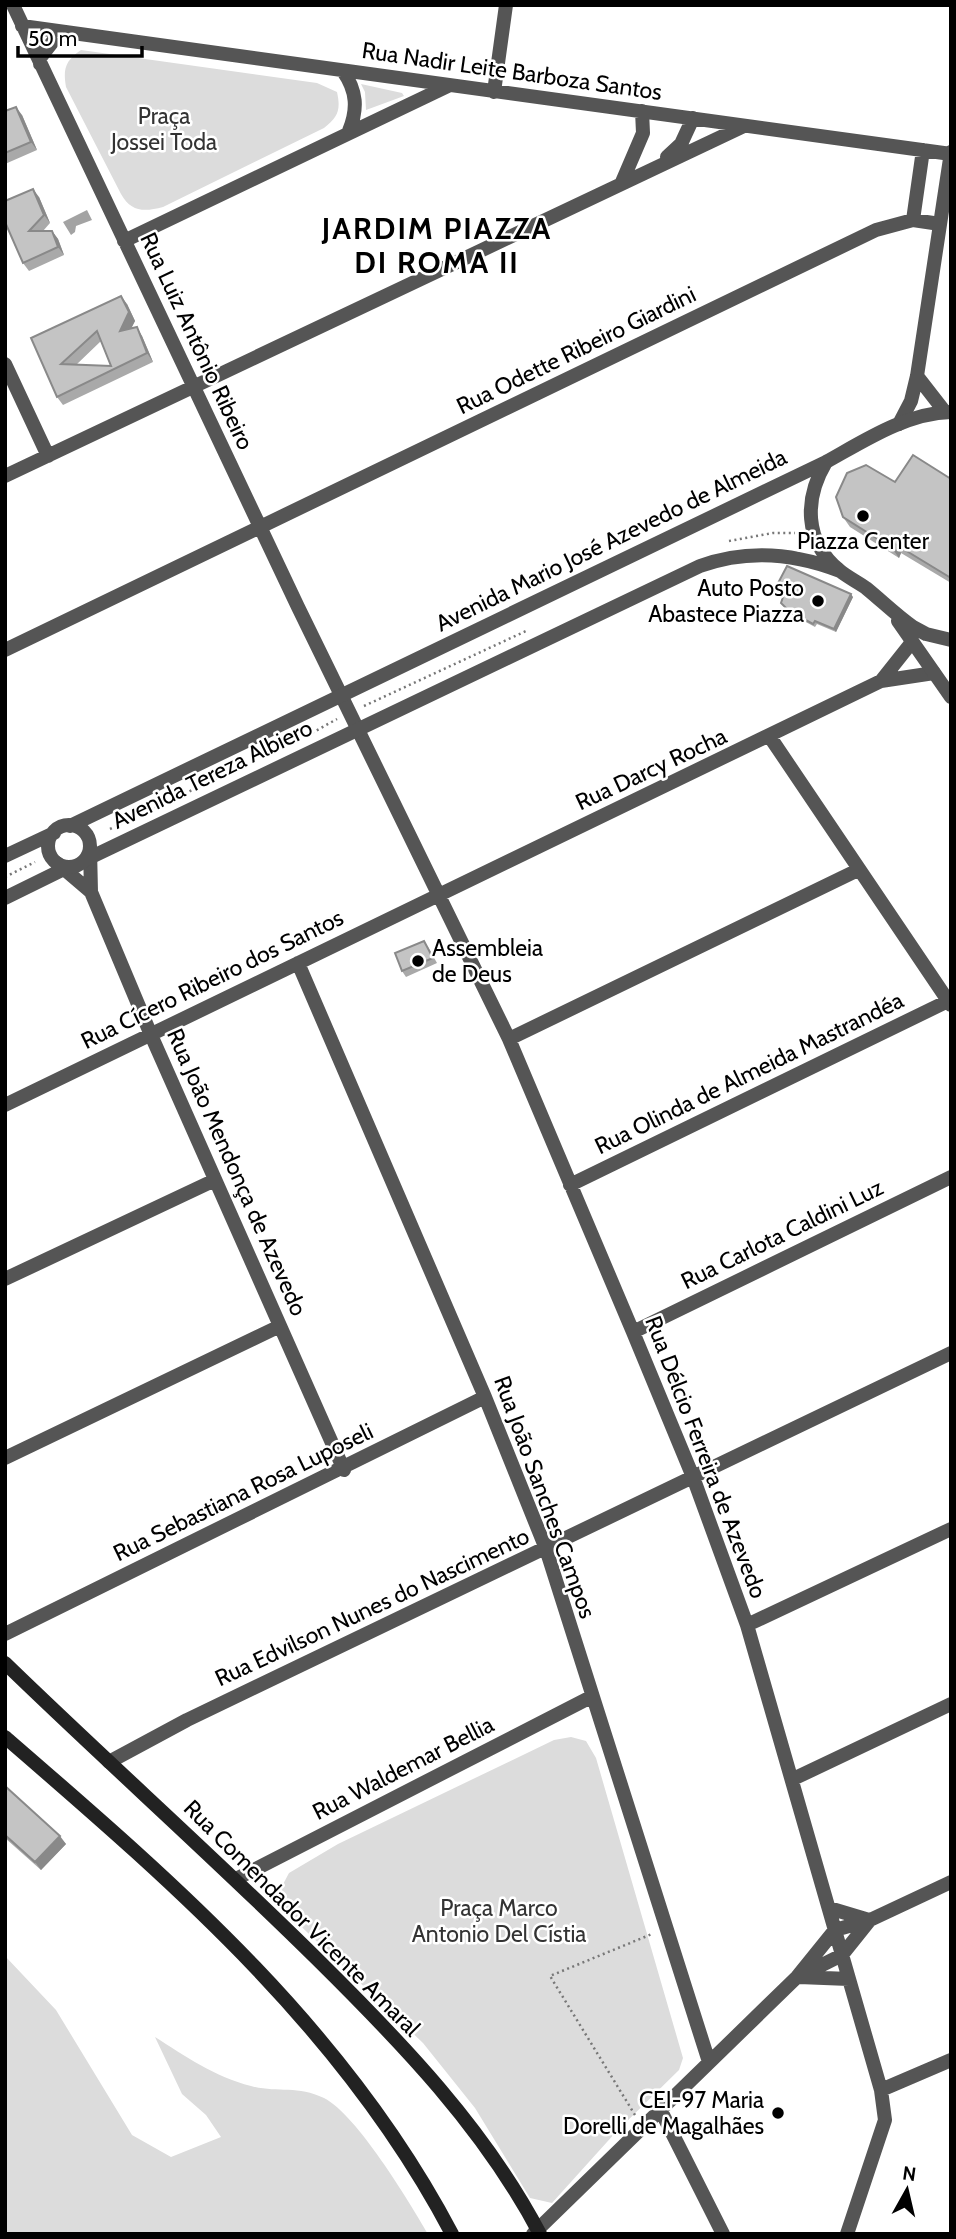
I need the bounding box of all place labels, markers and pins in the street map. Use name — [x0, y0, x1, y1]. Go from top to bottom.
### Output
marker: Piazza Center — [855, 508, 871, 524]
place label: Piazza Center — [797, 527, 930, 555]
place label: Auto Posto Abastece Piazza — [648, 574, 804, 628]
marker: Auto Posto Abastece Piazza — [810, 593, 826, 609]
place label: Assembleia de Deus — [432, 934, 543, 988]
marker: Assembleia de Deus — [410, 953, 426, 969]
place label: CEI-97 Maria Dorelli de Magalhães — [563, 2086, 764, 2140]
marker: CEI-97 Maria Dorelli de Magalhães — [770, 2105, 786, 2121]

